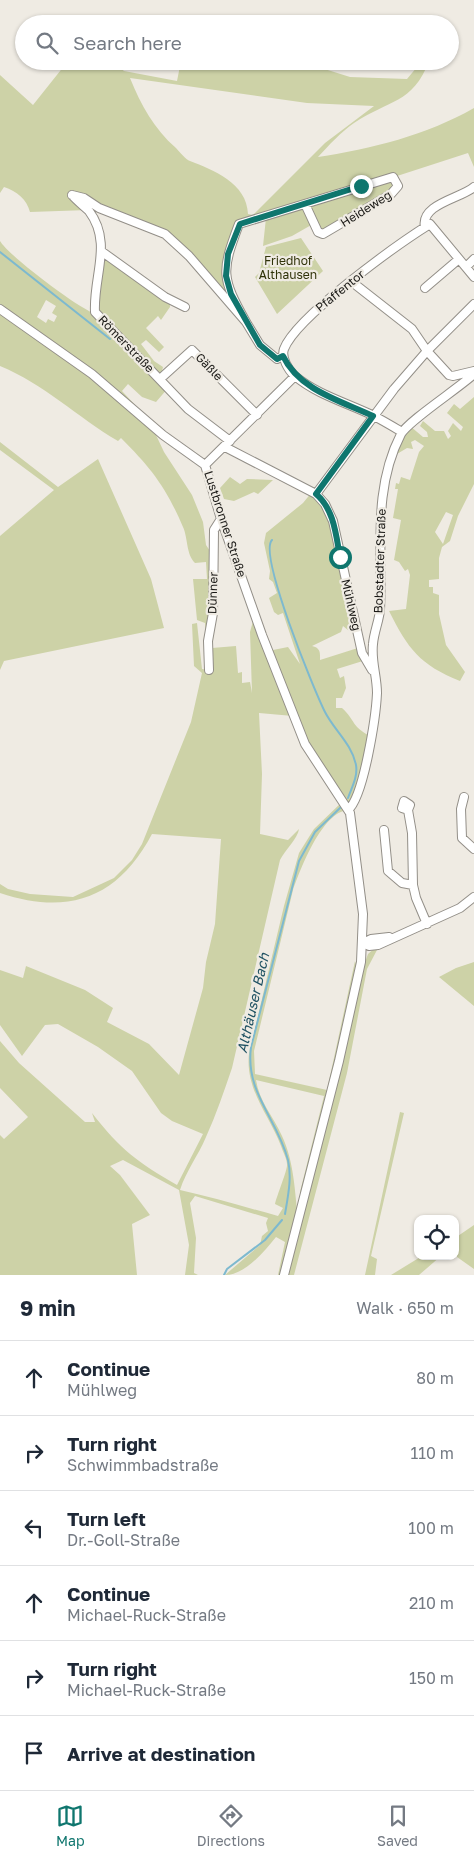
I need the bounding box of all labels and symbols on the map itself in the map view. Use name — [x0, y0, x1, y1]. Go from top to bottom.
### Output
route end — [350, 175, 373, 198]
street label: Heideweg — [337, 187, 394, 230]
park label: Friedhof Althausen — [259, 253, 317, 282]
street label: Pfaffentor — [312, 266, 367, 315]
street label: Römerstraße — [95, 312, 157, 375]
street label: Gäßle — [193, 350, 226, 384]
street label: Lustbronner Straße — [201, 469, 250, 579]
street label: Bobstadter Straße — [370, 508, 389, 614]
route start — [329, 546, 352, 569]
street label: Dünner — [204, 571, 221, 614]
street label: Mühlweg — [338, 578, 365, 632]
water label: Althäuser Bach — [233, 950, 273, 1054]

